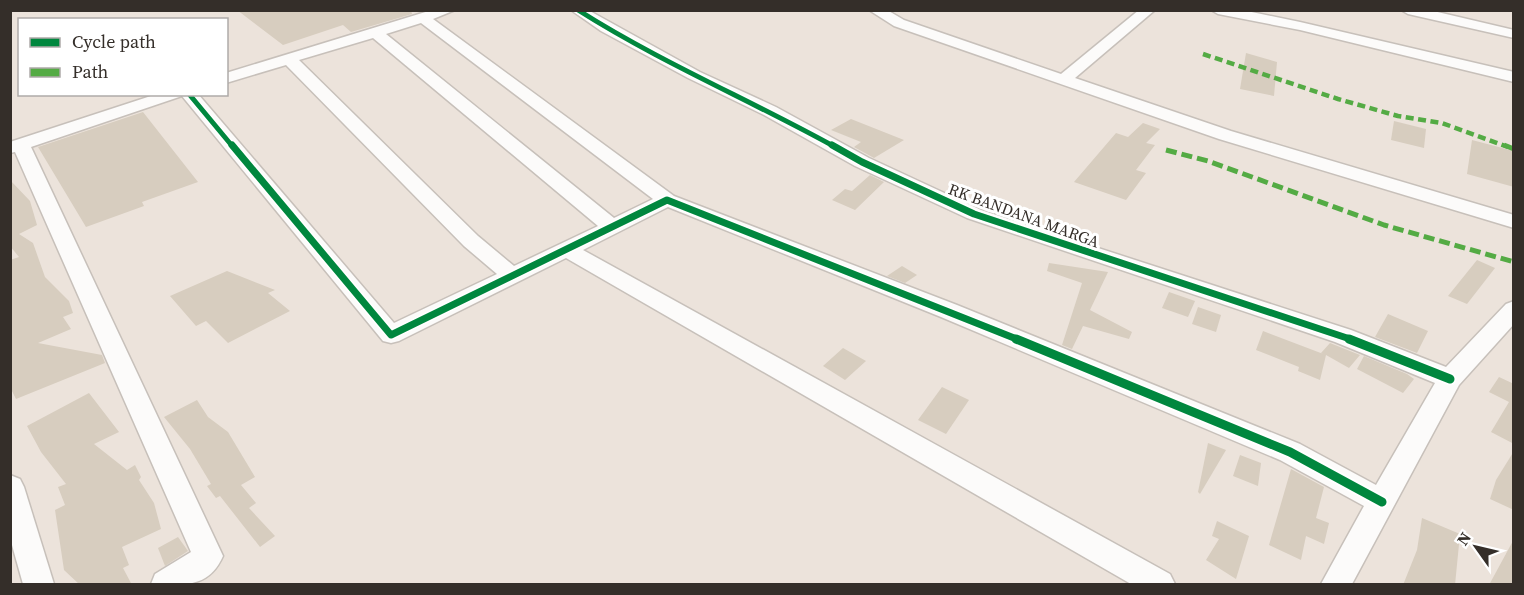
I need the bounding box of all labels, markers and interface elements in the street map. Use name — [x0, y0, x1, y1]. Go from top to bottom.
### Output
legend — [18, 18, 228, 96]
text: Cycle path — [72, 29, 156, 54]
text: Path — [72, 59, 109, 84]
street label: RK BANDANA MARGA — [945, 177, 1103, 253]
north arrow — [1446, 517, 1506, 577]
text: N — [1451, 527, 1476, 550]

